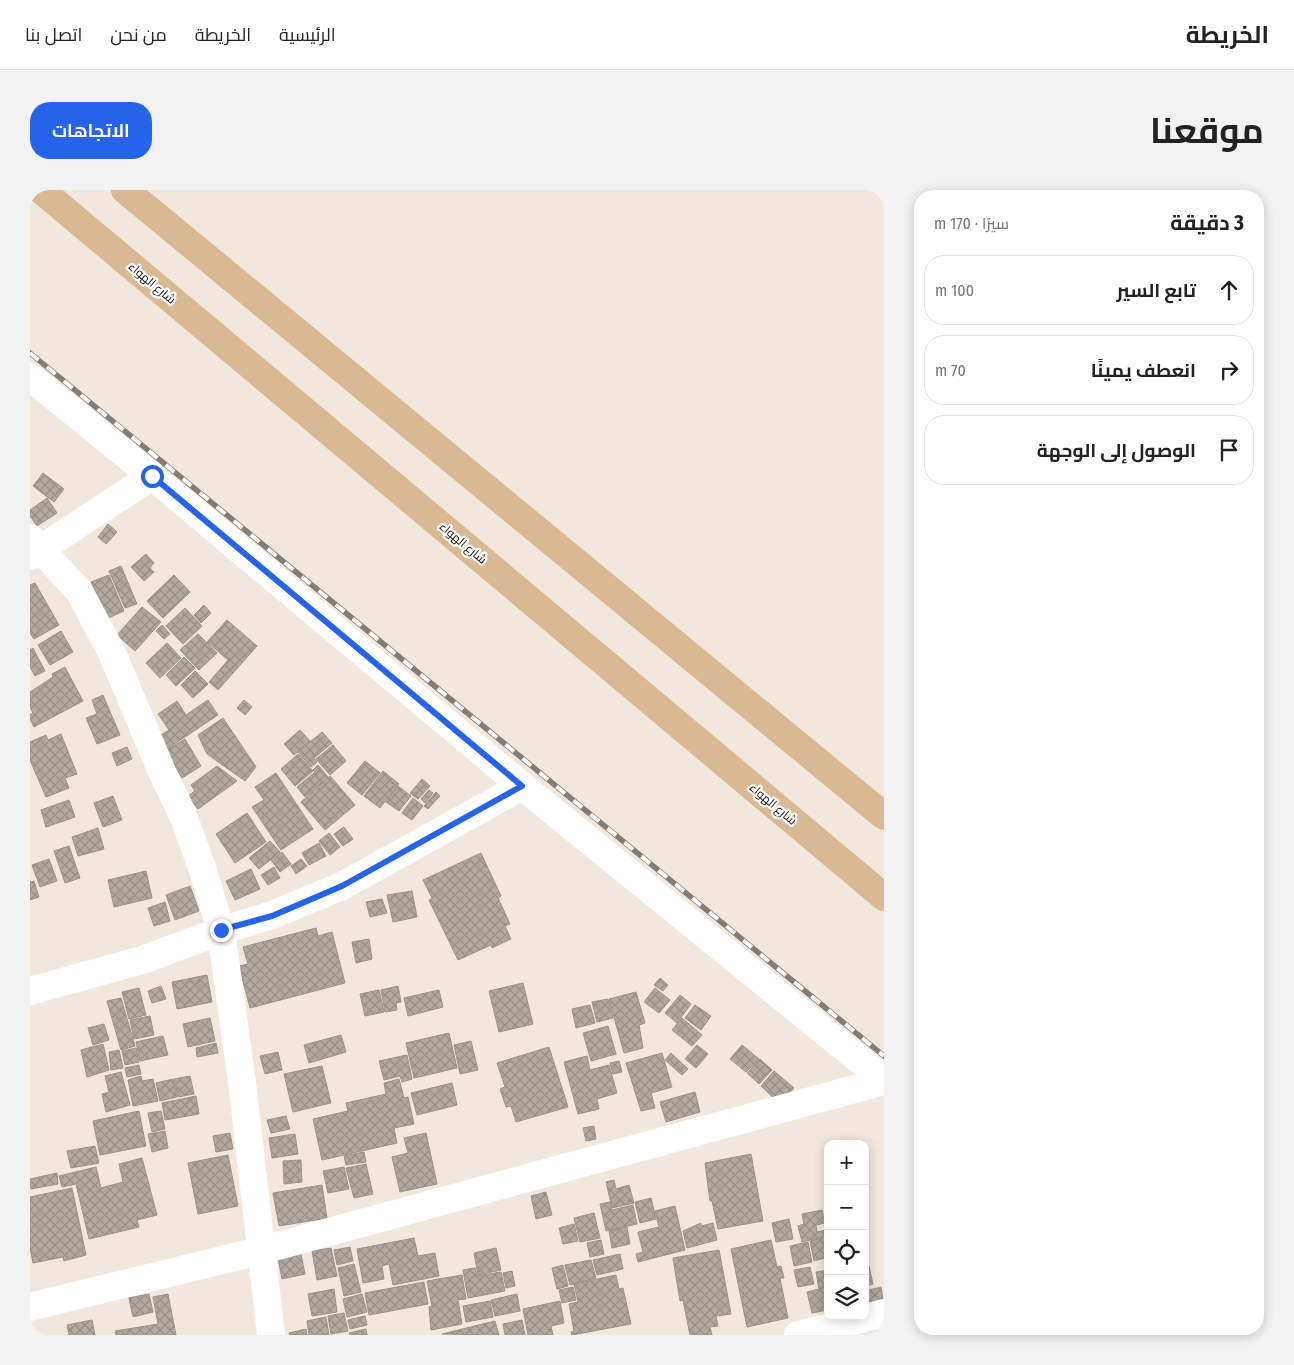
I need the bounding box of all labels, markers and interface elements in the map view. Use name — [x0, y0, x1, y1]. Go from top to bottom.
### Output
text: الخريطة — [1186, 21, 1269, 49]
text: اتصل بنا — [25, 24, 82, 46]
text: من نحن — [110, 24, 167, 46]
text: الخريطة — [195, 24, 251, 46]
text: الرئيسية — [279, 24, 336, 46]
button: الاتجاهات — [30, 102, 152, 159]
text: موقعنا — [1150, 110, 1264, 152]
text: 3 دقيقة — [1170, 210, 1244, 236]
text: سيرًا · 170 m — [934, 214, 1009, 233]
street label: شارع الهواء — [125, 259, 178, 308]
icon: ahead — [1215, 276, 1243, 304]
text: تابع السير — [1117, 279, 1196, 302]
text: 100 m — [935, 281, 974, 300]
icon: right — [1215, 356, 1243, 384]
text: انعطف يمينًا — [1091, 359, 1196, 382]
text: 70 m — [935, 361, 966, 380]
icon: arrive — [1215, 436, 1243, 464]
text: الوصول إلى الوجهة — [1037, 439, 1196, 462]
route start — [141, 465, 164, 488]
street label: شارع الهواء — [436, 519, 489, 568]
street label: شارع الهواء — [746, 780, 799, 829]
route end — [210, 919, 233, 942]
map controls — [824, 1140, 869, 1320]
button: + — [824, 1140, 869, 1185]
button: − — [824, 1185, 869, 1230]
button: locate — [824, 1230, 869, 1275]
button: layers — [824, 1275, 869, 1320]

